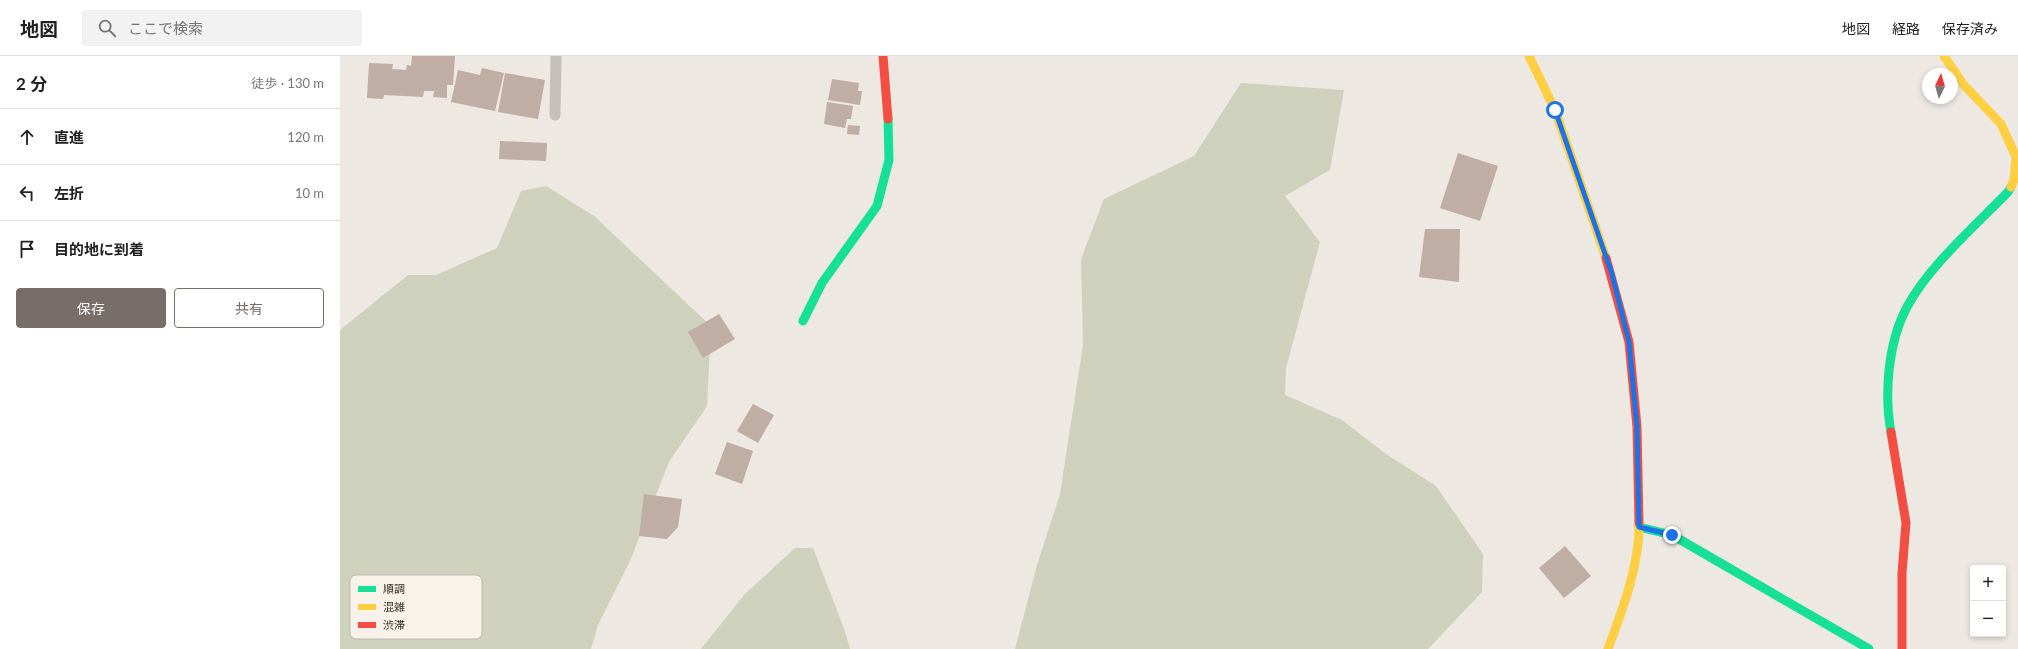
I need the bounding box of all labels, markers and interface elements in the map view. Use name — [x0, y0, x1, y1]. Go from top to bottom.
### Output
search box — [82, 10, 362, 46]
text: 地図 — [20, 17, 58, 40]
icon: search — [96, 17, 118, 39]
text: ここで検索 — [128, 19, 203, 37]
text: 地図 — [1842, 20, 1870, 37]
text: 経路 — [1892, 20, 1920, 37]
text: 保存済み — [1942, 20, 1998, 37]
north arrow — [1922, 68, 1958, 104]
text: 2 分 — [16, 73, 47, 94]
text: 徒歩 · 130 m — [251, 75, 324, 91]
route start — [1546, 101, 1564, 119]
icon: ahead — [16, 126, 38, 148]
text: 直進 — [54, 128, 84, 146]
text: 120 m — [287, 129, 324, 145]
icon: left — [16, 182, 38, 204]
text: 左折 — [54, 184, 84, 202]
text: 10 m — [295, 185, 324, 201]
icon: arrive — [16, 238, 38, 260]
text: 目的地に到着 — [54, 240, 144, 258]
button: 保存 — [16, 288, 166, 328]
button: 共有 — [174, 288, 324, 328]
route end — [1663, 526, 1681, 544]
map controls — [1970, 565, 2006, 637]
button: + — [1970, 565, 2006, 601]
legend — [350, 575, 482, 639]
text: 順調 — [383, 582, 405, 595]
text: 混雑 — [383, 600, 405, 613]
button: − — [1970, 601, 2006, 637]
text: 渋滞 — [383, 618, 405, 631]

